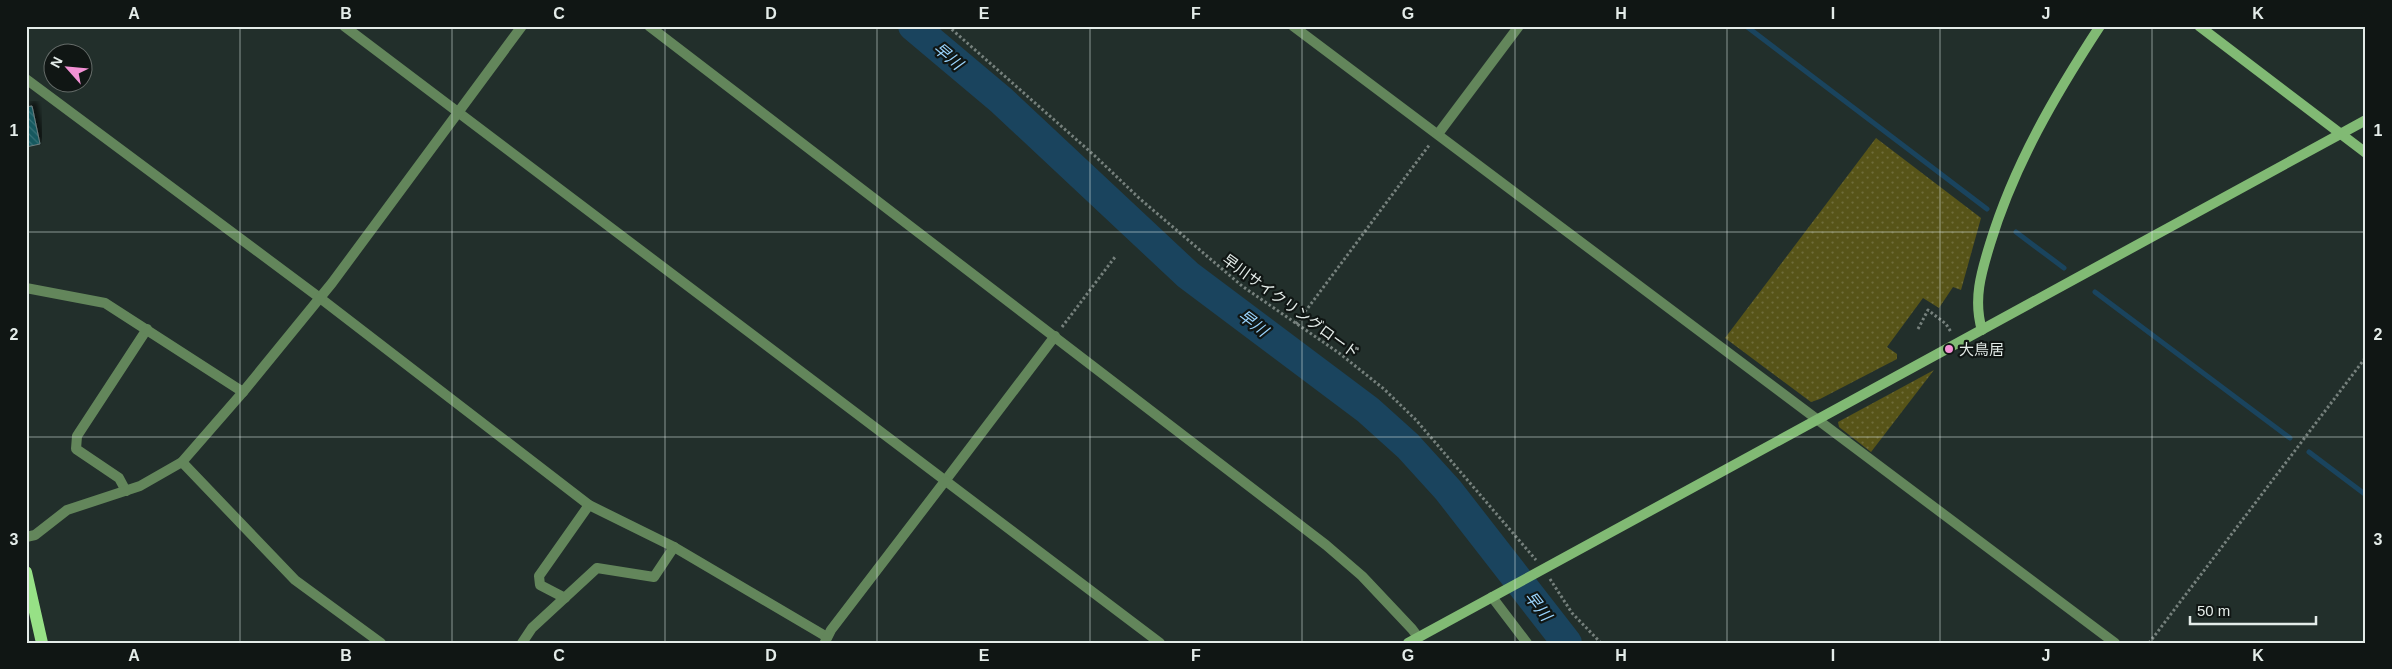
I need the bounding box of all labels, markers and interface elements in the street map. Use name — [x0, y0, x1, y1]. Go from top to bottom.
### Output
text: A — [128, 5, 140, 22]
text: B — [340, 5, 352, 22]
text: C — [553, 5, 565, 22]
text: D — [765, 5, 777, 22]
text: E — [979, 5, 990, 22]
text: F — [1191, 5, 1201, 22]
text: G — [1402, 5, 1414, 22]
text: H — [1615, 5, 1627, 22]
text: I — [1831, 5, 1835, 22]
text: J — [2042, 5, 2050, 22]
text: K — [2252, 5, 2264, 22]
water label: 早川 — [930, 39, 967, 74]
north arrow — [42, 42, 92, 92]
text: N — [47, 54, 66, 70]
text: 1 — [10, 122, 19, 139]
text: 1 — [2374, 122, 2383, 139]
street label: 早川サイクリングロード — [1219, 250, 1363, 362]
water label: 早川 — [1234, 306, 1272, 340]
text: 2 — [10, 326, 19, 343]
text: 2 — [2374, 326, 2383, 343]
place label: 大鳥居 — [1959, 341, 2004, 358]
marker: 大鳥居 — [1943, 343, 1955, 355]
text: 3 — [10, 531, 19, 548]
text: 3 — [2374, 531, 2383, 548]
water label: 早川 — [1521, 588, 1556, 625]
scale bar — [2190, 594, 2316, 626]
text: 50 m — [2197, 602, 2230, 619]
text: A — [128, 647, 140, 664]
text: B — [340, 647, 352, 664]
text: C — [553, 647, 565, 664]
text: D — [765, 647, 777, 664]
text: E — [979, 647, 990, 664]
text: F — [1191, 647, 1201, 664]
text: G — [1402, 647, 1414, 664]
text: H — [1615, 647, 1627, 664]
text: I — [1831, 647, 1835, 664]
text: J — [2042, 647, 2050, 664]
text: K — [2252, 647, 2264, 664]

